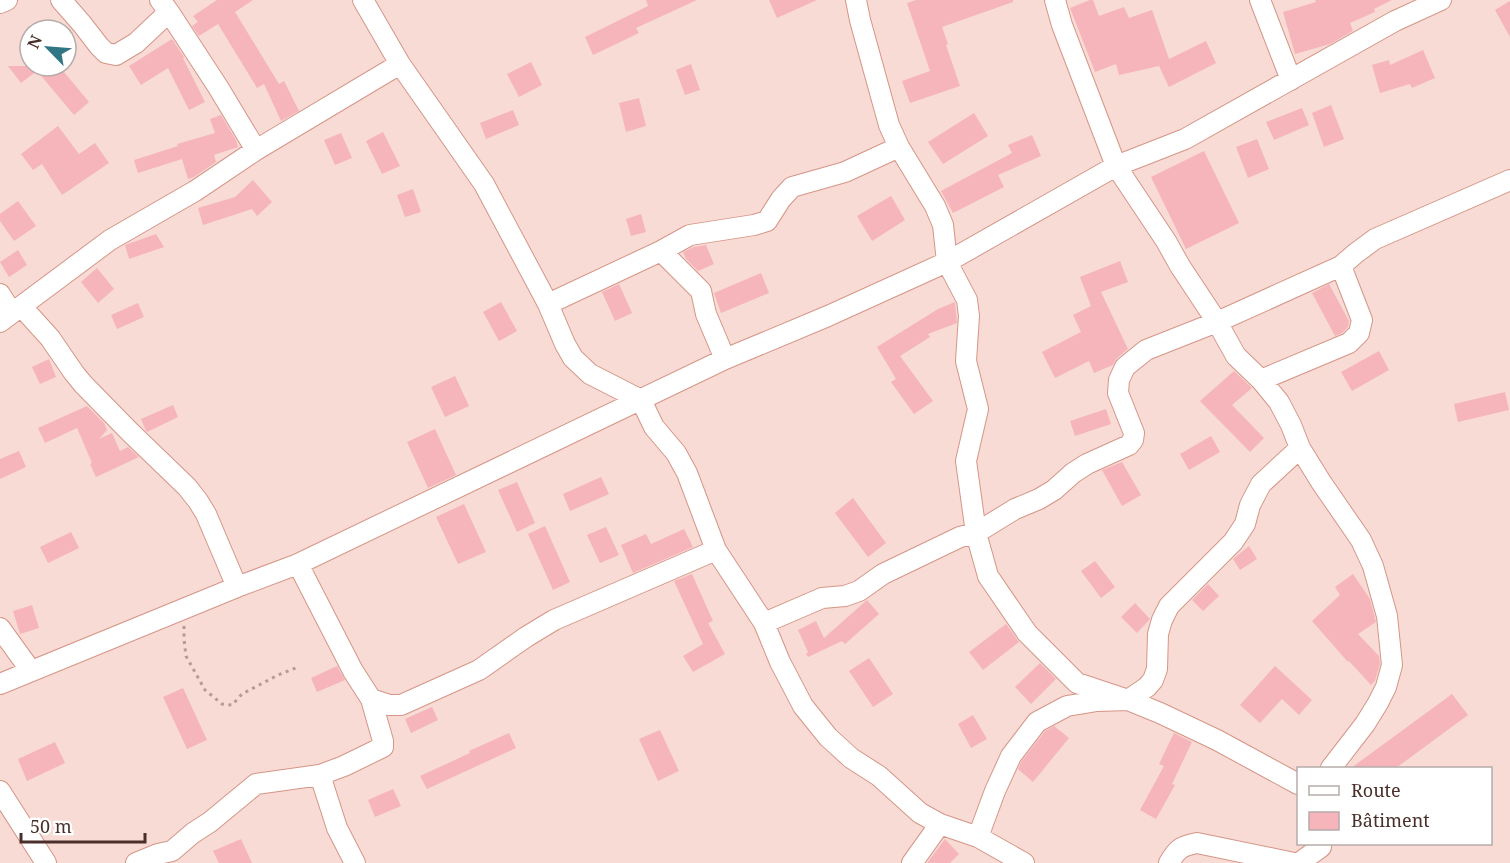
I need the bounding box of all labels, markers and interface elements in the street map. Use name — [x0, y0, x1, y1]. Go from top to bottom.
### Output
north arrow — [18, 18, 78, 78]
text: N — [22, 31, 47, 52]
legend — [1297, 767, 1492, 845]
text: Route — [1351, 778, 1401, 802]
scale bar — [21, 806, 146, 844]
text: Bâtiment — [1351, 808, 1430, 832]
text: 50 m — [30, 814, 72, 838]

